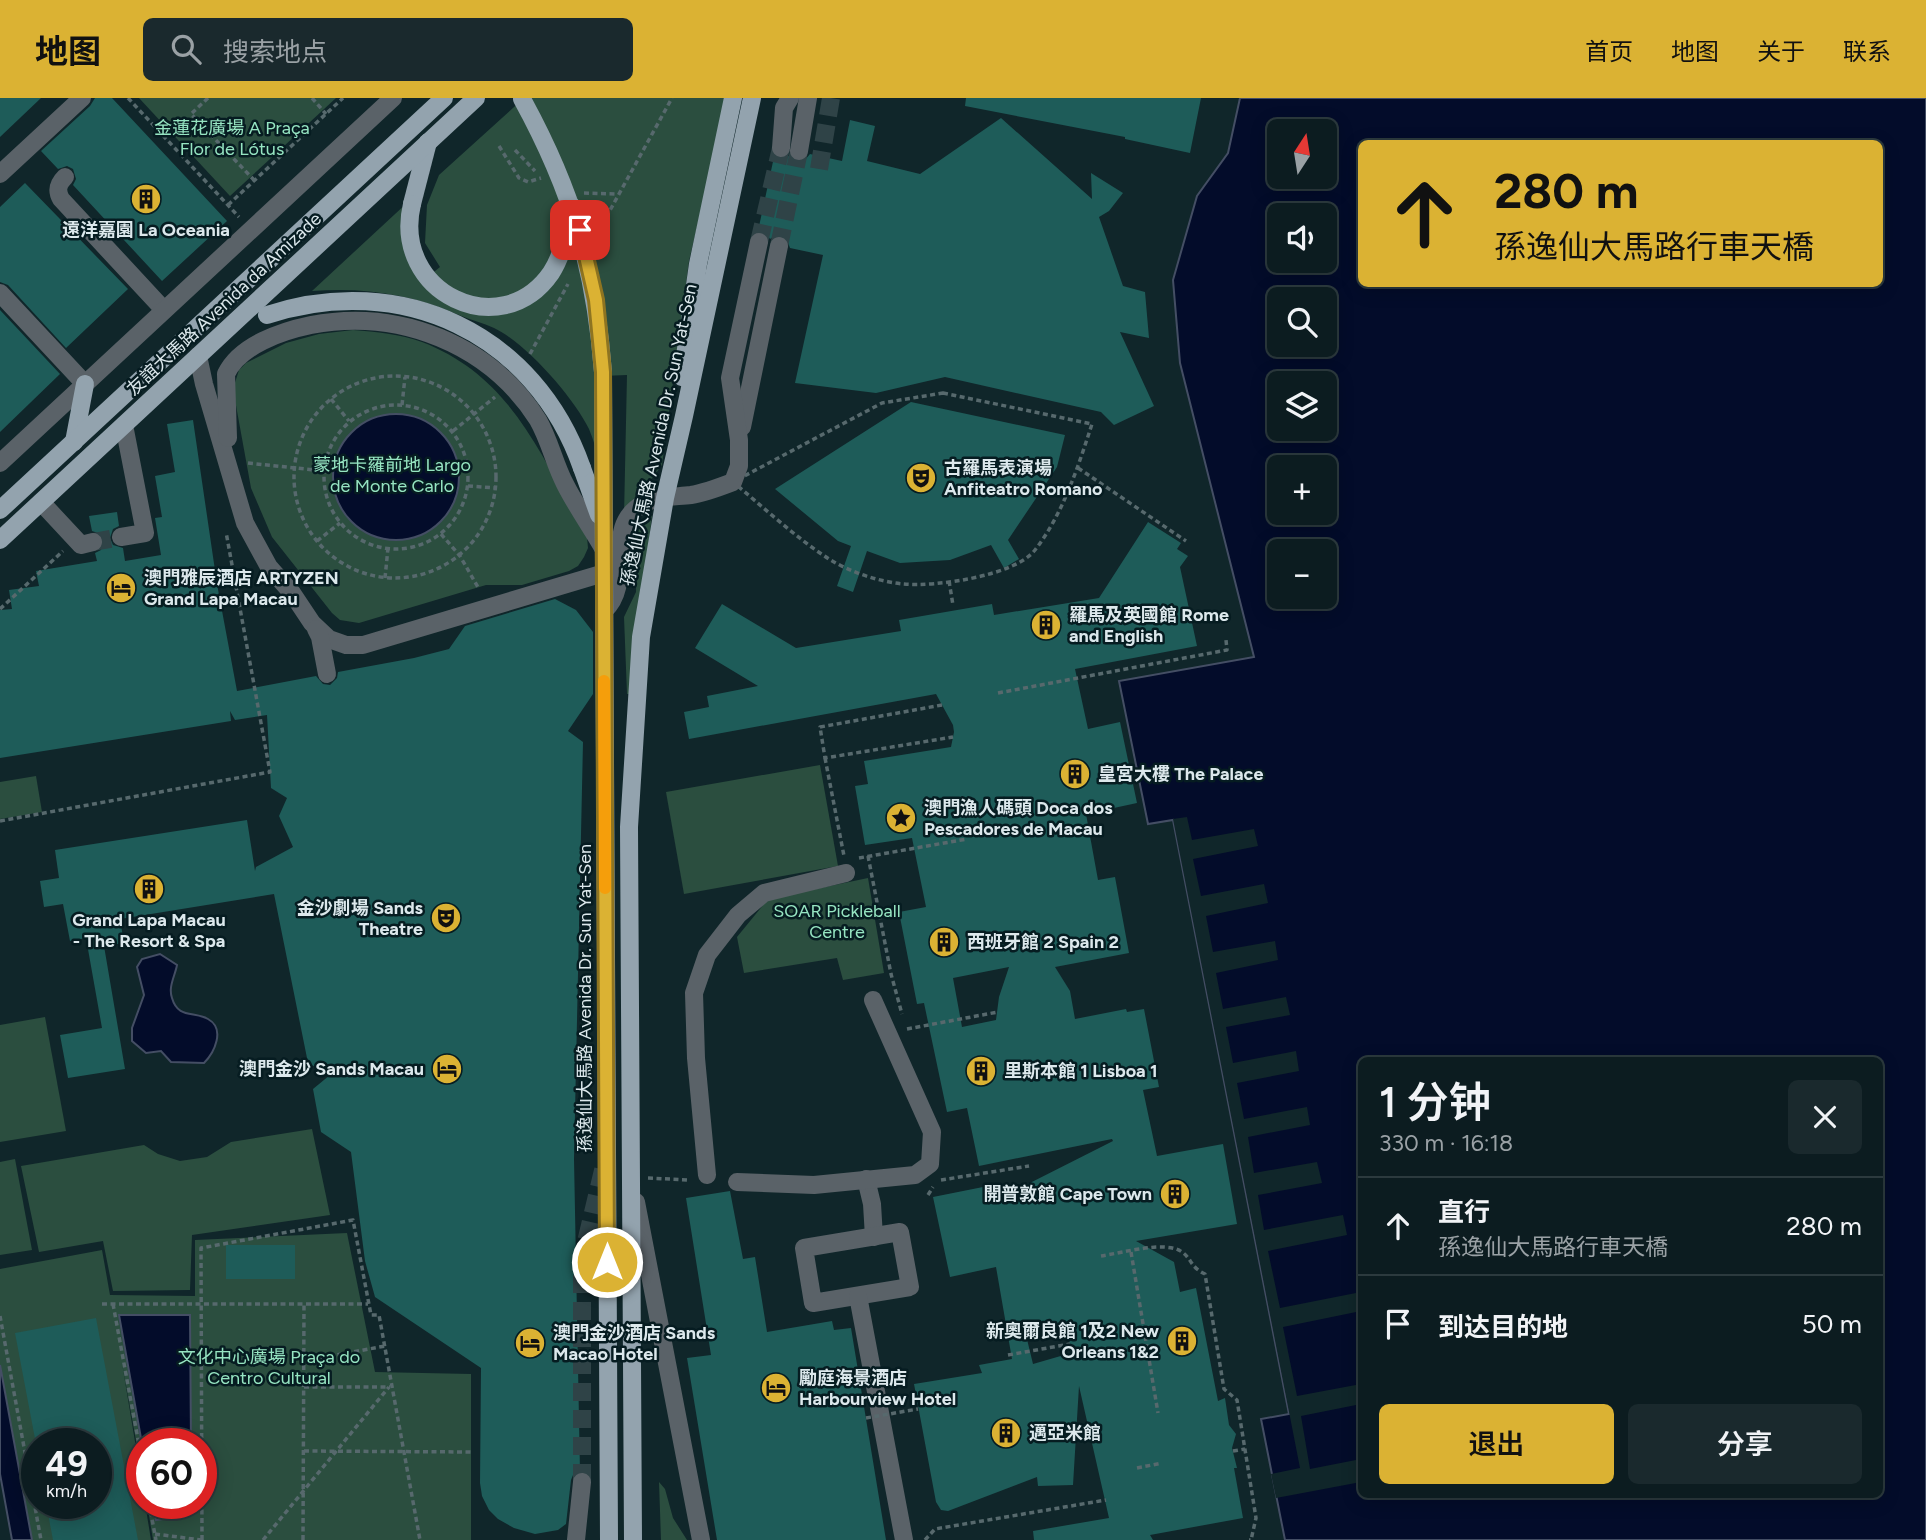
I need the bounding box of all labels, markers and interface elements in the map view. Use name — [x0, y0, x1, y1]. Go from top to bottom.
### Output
search box — [143, 18, 633, 81]
icon: search — [167, 30, 205, 68]
text: 地图 — [35, 32, 101, 71]
text: 搜索地点 — [223, 36, 327, 68]
text: 首页 — [1585, 37, 1633, 66]
text: 地图 — [1671, 37, 1719, 66]
text: 关于 — [1757, 37, 1805, 66]
text: 联系 — [1843, 37, 1891, 66]
park label: 金蓮花廣場 A Praça Flor de Lótus — [154, 117, 310, 160]
north arrow — [1267, 119, 1337, 189]
map controls — [1267, 119, 1337, 609]
text: 280 m — [1494, 161, 1639, 220]
icon: ahead — [1379, 168, 1470, 259]
building icon: 遠洋嘉園 La Oceania — [129, 182, 163, 216]
pin — [550, 200, 610, 260]
button: sound — [1267, 203, 1337, 273]
street label: 友誼大馬路 Avenida da Amizade — [122, 208, 326, 400]
icon: arrive — [561, 211, 599, 249]
place label: 遠洋嘉園 La Oceania — [62, 219, 230, 241]
text: 孫逸仙大馬路行車天橋 — [1494, 228, 1814, 266]
street label: 孫逸仙大馬路 Avenida Dr. Sun Yat-Sen — [616, 282, 702, 588]
button: search — [1267, 287, 1337, 357]
button: layers — [1267, 371, 1337, 441]
park label: 蒙地卡羅前地 Largo de Monte Carlo — [313, 454, 471, 497]
button: + — [1267, 455, 1337, 525]
place label: 古羅馬表演場 Anfiteatro Romano — [944, 457, 1102, 500]
theatre icon: 古羅馬表演場 Anfiteatro Romano — [904, 461, 938, 495]
button: − — [1267, 539, 1337, 609]
place label: 澳門雅辰酒店 ARTYZEN Grand Lapa Macau — [144, 567, 339, 610]
hotel icon: 澳門雅辰酒店 ARTYZEN Grand Lapa Macau — [104, 571, 138, 605]
place label: 羅馬及英國館 Rome and English — [1069, 604, 1229, 647]
building icon: 羅馬及英國館 Rome and English — [1029, 608, 1063, 642]
building icon: 皇宮大樓 The Palace — [1058, 757, 1092, 791]
place label: 皇宮大樓 The Palace — [1098, 763, 1263, 785]
place label: 澳門漁人碼頭 Doca dos Pescadores de Macau — [924, 797, 1113, 840]
place icon: 澳門漁人碼頭 Doca dos Pescadores de Macau — [884, 801, 918, 835]
street label: 孫逸仙大馬路 Avenida Dr. Sun Yat-Sen — [574, 844, 596, 1152]
building icon: Grand Lapa Macau - The Resort & Spa — [132, 872, 166, 906]
place label: 金沙劇場 Sands Theatre — [297, 897, 424, 940]
park label: SOAR Pickleball Centre — [773, 900, 901, 943]
theatre icon: 金沙劇場 Sands Theatre — [429, 901, 463, 935]
place label: Grand Lapa Macau - The Resort & Spa — [72, 909, 226, 952]
building icon: 西班牙館 2 Spain 2 — [927, 925, 961, 959]
place label: 西班牙館 2 Spain 2 — [967, 931, 1119, 953]
hotel icon: 澳門金沙 Sands Macau — [430, 1052, 464, 1086]
building icon: 里斯本館 1 Lisboa 1 — [964, 1054, 998, 1088]
place label: 澳門金沙 Sands Macau — [239, 1058, 424, 1080]
place label: 里斯本館 1 Lisboa 1 — [1004, 1060, 1158, 1082]
text: 1 分钟 — [1379, 1077, 1491, 1128]
button: close — [1788, 1080, 1862, 1154]
text: 330 m · 16:18 — [1379, 1129, 1513, 1157]
building icon: 開普敦館 Cape Town — [1158, 1177, 1192, 1211]
place label: 開普敦館 Cape Town — [983, 1183, 1152, 1205]
text: 直行 — [1438, 1196, 1490, 1228]
icon: ahead — [1379, 1207, 1417, 1245]
text: 280 m — [1786, 1210, 1862, 1242]
position arrow — [570, 1225, 644, 1299]
text: 孫逸仙大馬路行車天橋 — [1438, 1233, 1668, 1261]
icon: arrive — [1379, 1305, 1417, 1343]
text: 50 m — [1802, 1308, 1862, 1340]
text: 到达目的地 — [1438, 1311, 1568, 1343]
place label: 新奧爾良館 1及2 New Orleans 1&2 — [986, 1320, 1159, 1363]
place label: 澳門金沙酒店 Sands Macao Hotel — [553, 1322, 716, 1365]
building icon: 新奧爾良館 1及2 New Orleans 1&2 — [1165, 1324, 1199, 1358]
hotel icon: 澳門金沙酒店 Sands Macao Hotel — [513, 1326, 547, 1360]
park label: 文化中心廣場 Praça do Centro Cultural — [178, 1346, 360, 1389]
place label: 勵庭海景酒店 Harbourview Hotel — [799, 1367, 956, 1410]
hotel icon: 勵庭海景酒店 Harbourview Hotel — [759, 1371, 793, 1405]
button: 退出 — [1379, 1404, 1614, 1484]
button: 分享 — [1628, 1404, 1862, 1484]
building icon: 邁亞米館 — [989, 1416, 1023, 1450]
place label: 邁亞米館 — [1029, 1422, 1101, 1444]
speed limit sign: 60 — [126, 1428, 217, 1519]
text: 49 — [45, 1443, 88, 1485]
text: km/h — [46, 1480, 87, 1502]

